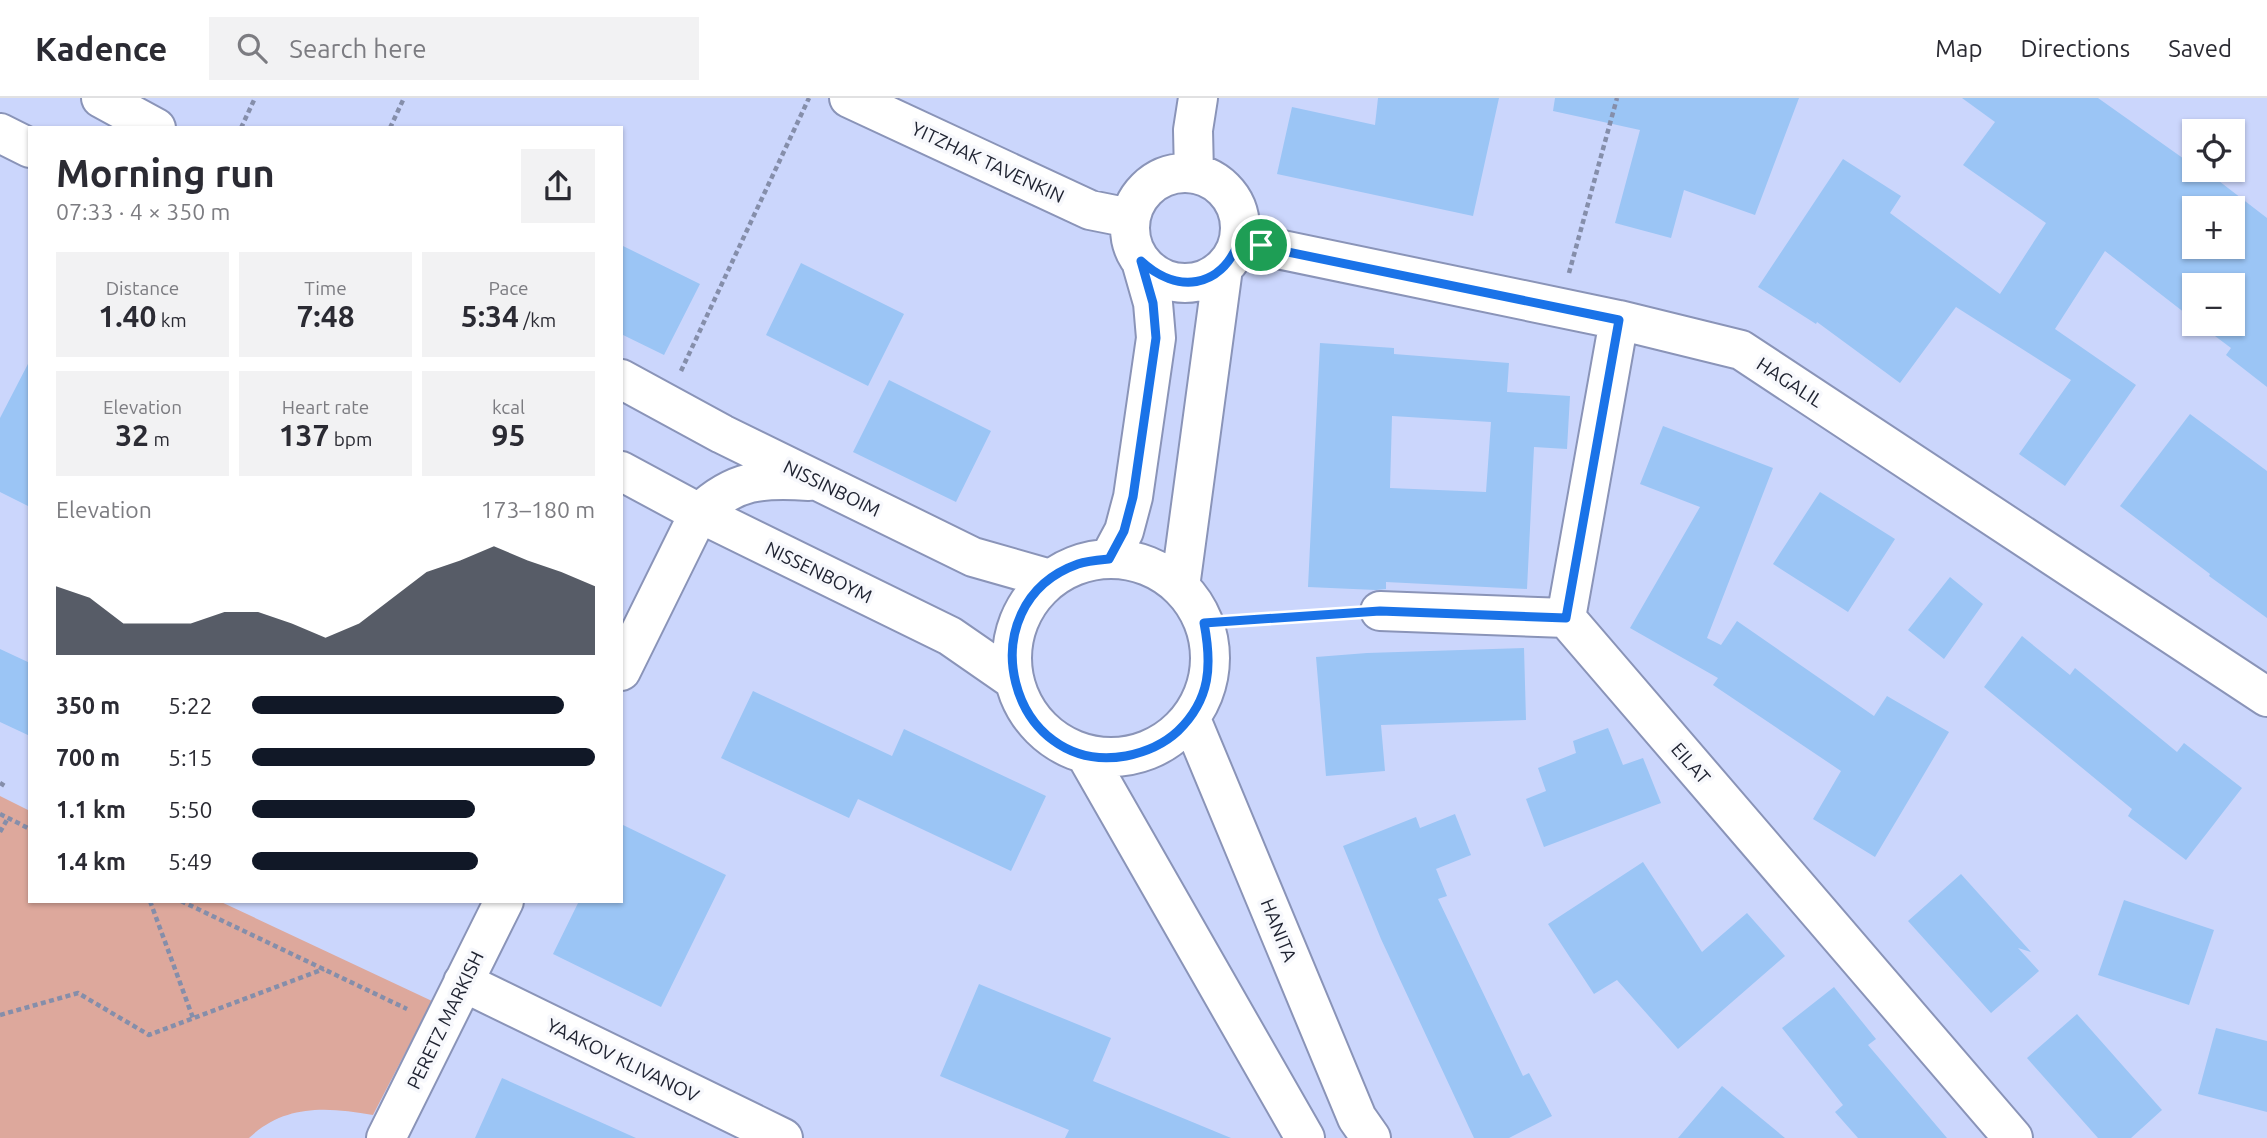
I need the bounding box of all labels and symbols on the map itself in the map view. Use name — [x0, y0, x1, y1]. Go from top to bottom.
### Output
street label: YITZHAK TAVENKIN — [908, 117, 1068, 207]
pin — [1231, 215, 1291, 275]
street label: HAGALIL — [1753, 352, 1828, 412]
street label: NISSINBOIM — [780, 455, 884, 521]
street label: NISSENBOYM — [762, 537, 876, 607]
street label: EILAT — [1667, 738, 1715, 789]
street label: HANITA — [1256, 895, 1302, 965]
street label: PERETZ MARKISH — [402, 948, 488, 1092]
street label: YAAKOV KLIVANOV — [543, 1014, 703, 1106]

